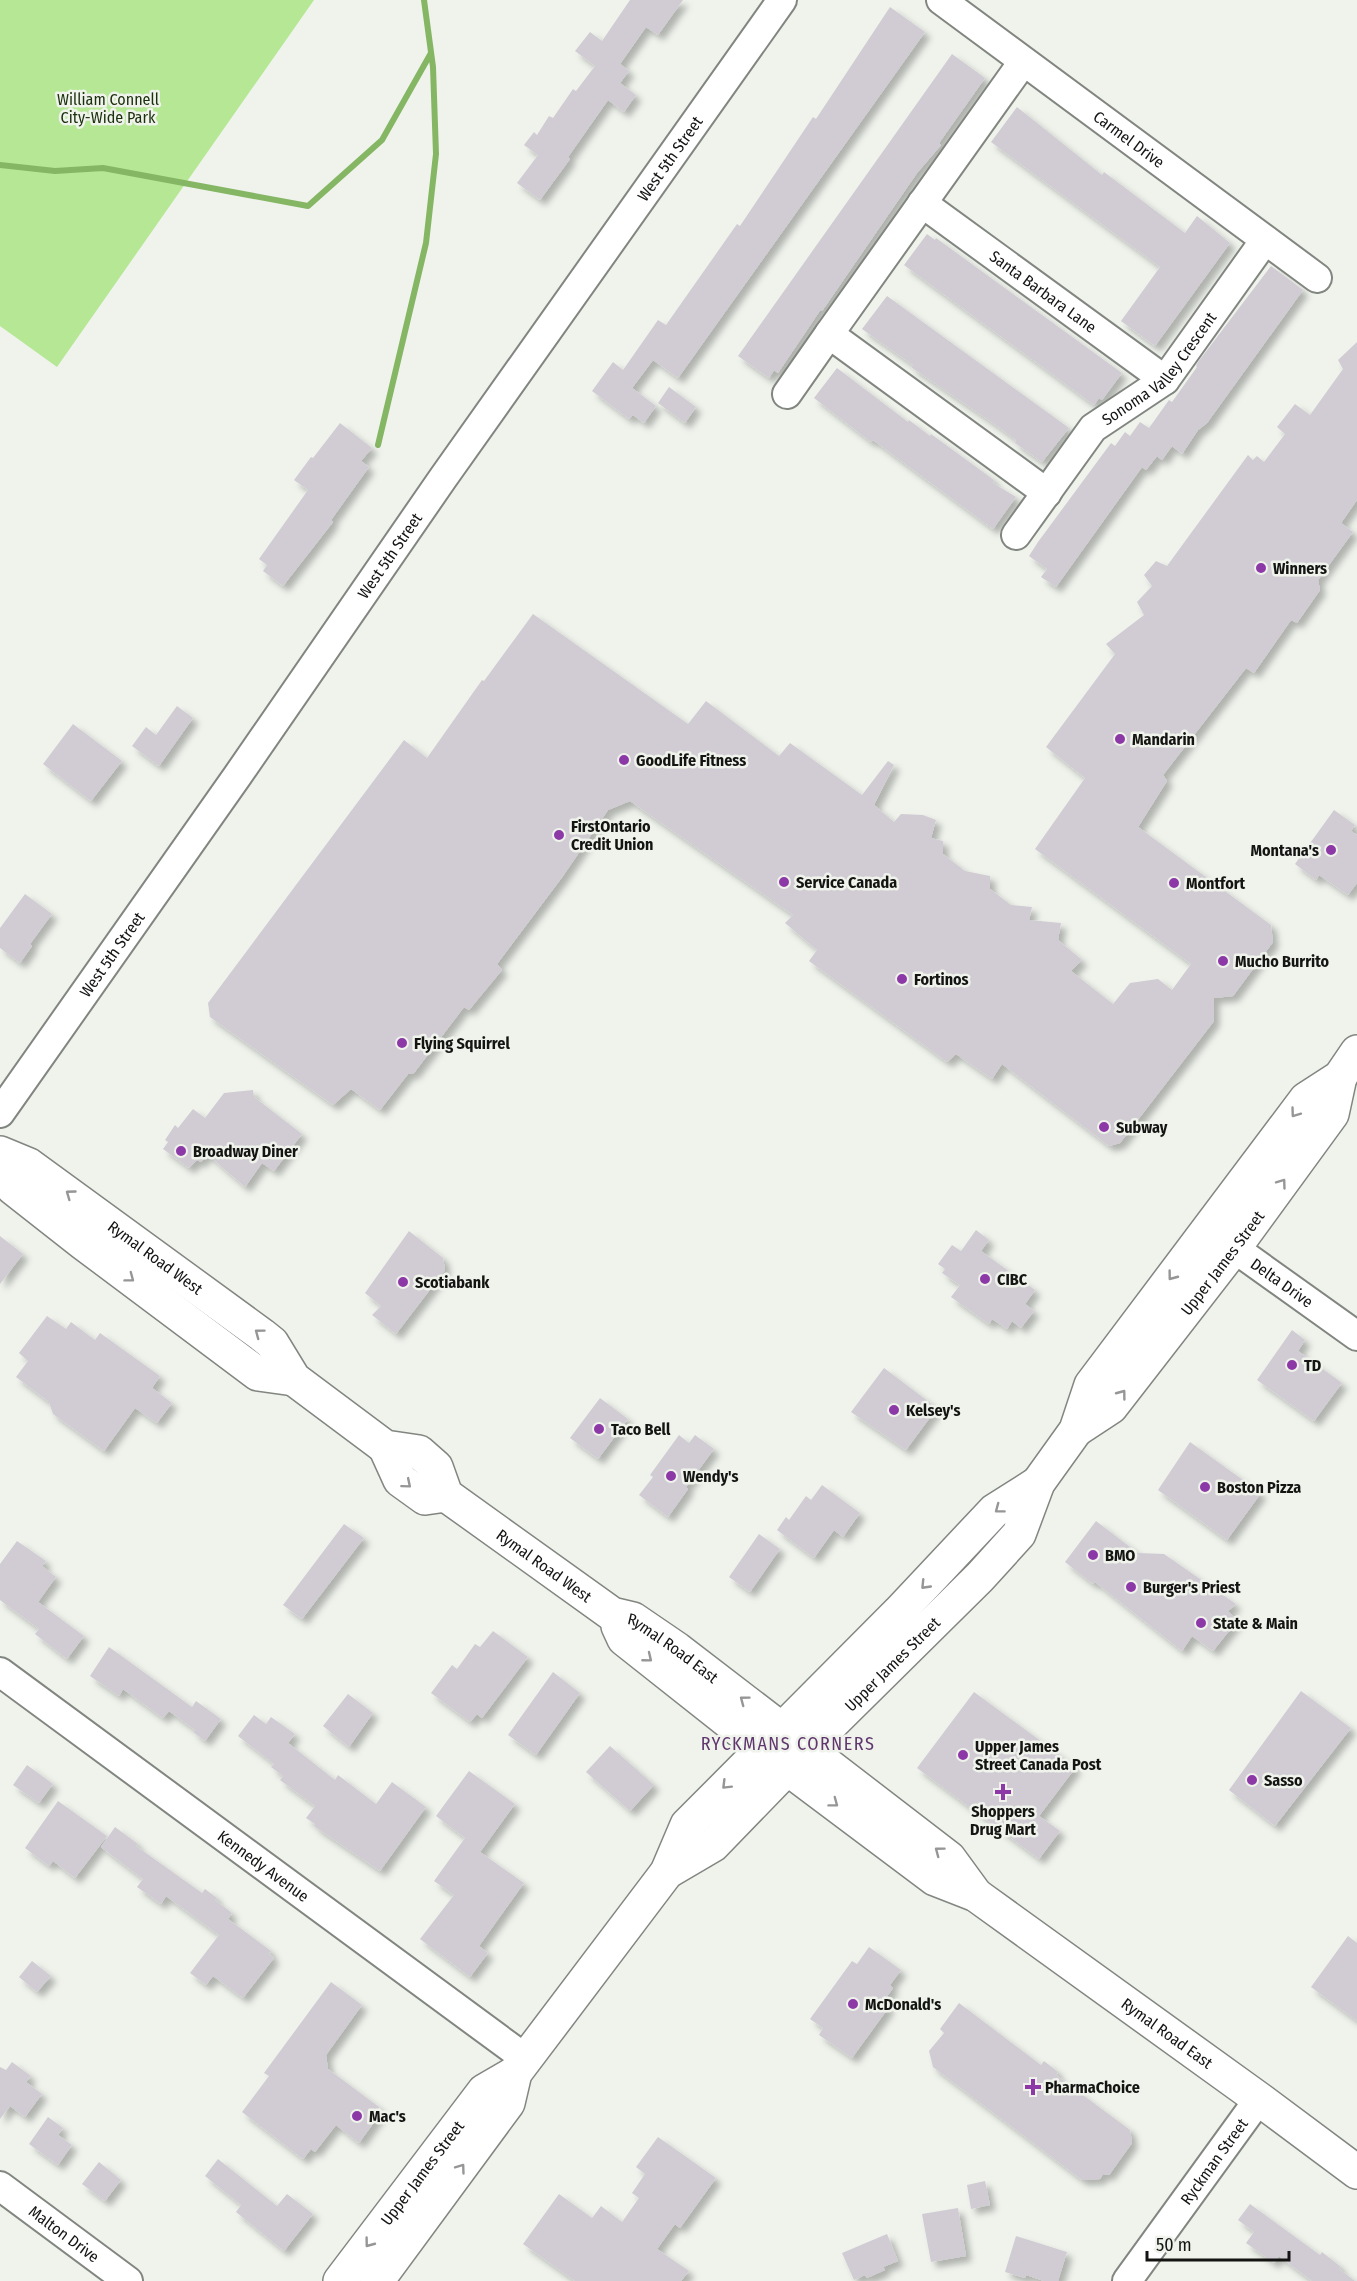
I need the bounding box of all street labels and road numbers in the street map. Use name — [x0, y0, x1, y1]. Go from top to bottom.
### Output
street label: Carmel Drive — [1090, 107, 1168, 172]
street label: West 5th Street — [633, 112, 707, 205]
street label: Santa Barbara Lane — [986, 246, 1100, 337]
street label: Sonoma Valley Crescent — [1098, 308, 1220, 429]
street label: West 5th Street — [353, 509, 426, 602]
street label: West 5th Street — [75, 908, 149, 1001]
street label: Upper James Street — [1176, 1206, 1268, 1319]
street label: Rymal Road West — [104, 1216, 207, 1299]
street label: Delta Drive — [1247, 1254, 1317, 1311]
street label: Rymal Road West — [493, 1525, 596, 1606]
street label: Rymal Road East — [626, 1609, 723, 1687]
street label: Upper James Street — [841, 1612, 944, 1715]
street label: Kennedy Avenue — [214, 1826, 313, 1906]
street label: Rymal Road East — [1118, 1994, 1217, 2073]
street label: Ryckman Street — [1176, 2114, 1252, 2208]
street label: Upper James Street — [376, 2116, 468, 2229]
street label: Malton Drive — [25, 2201, 103, 2266]

